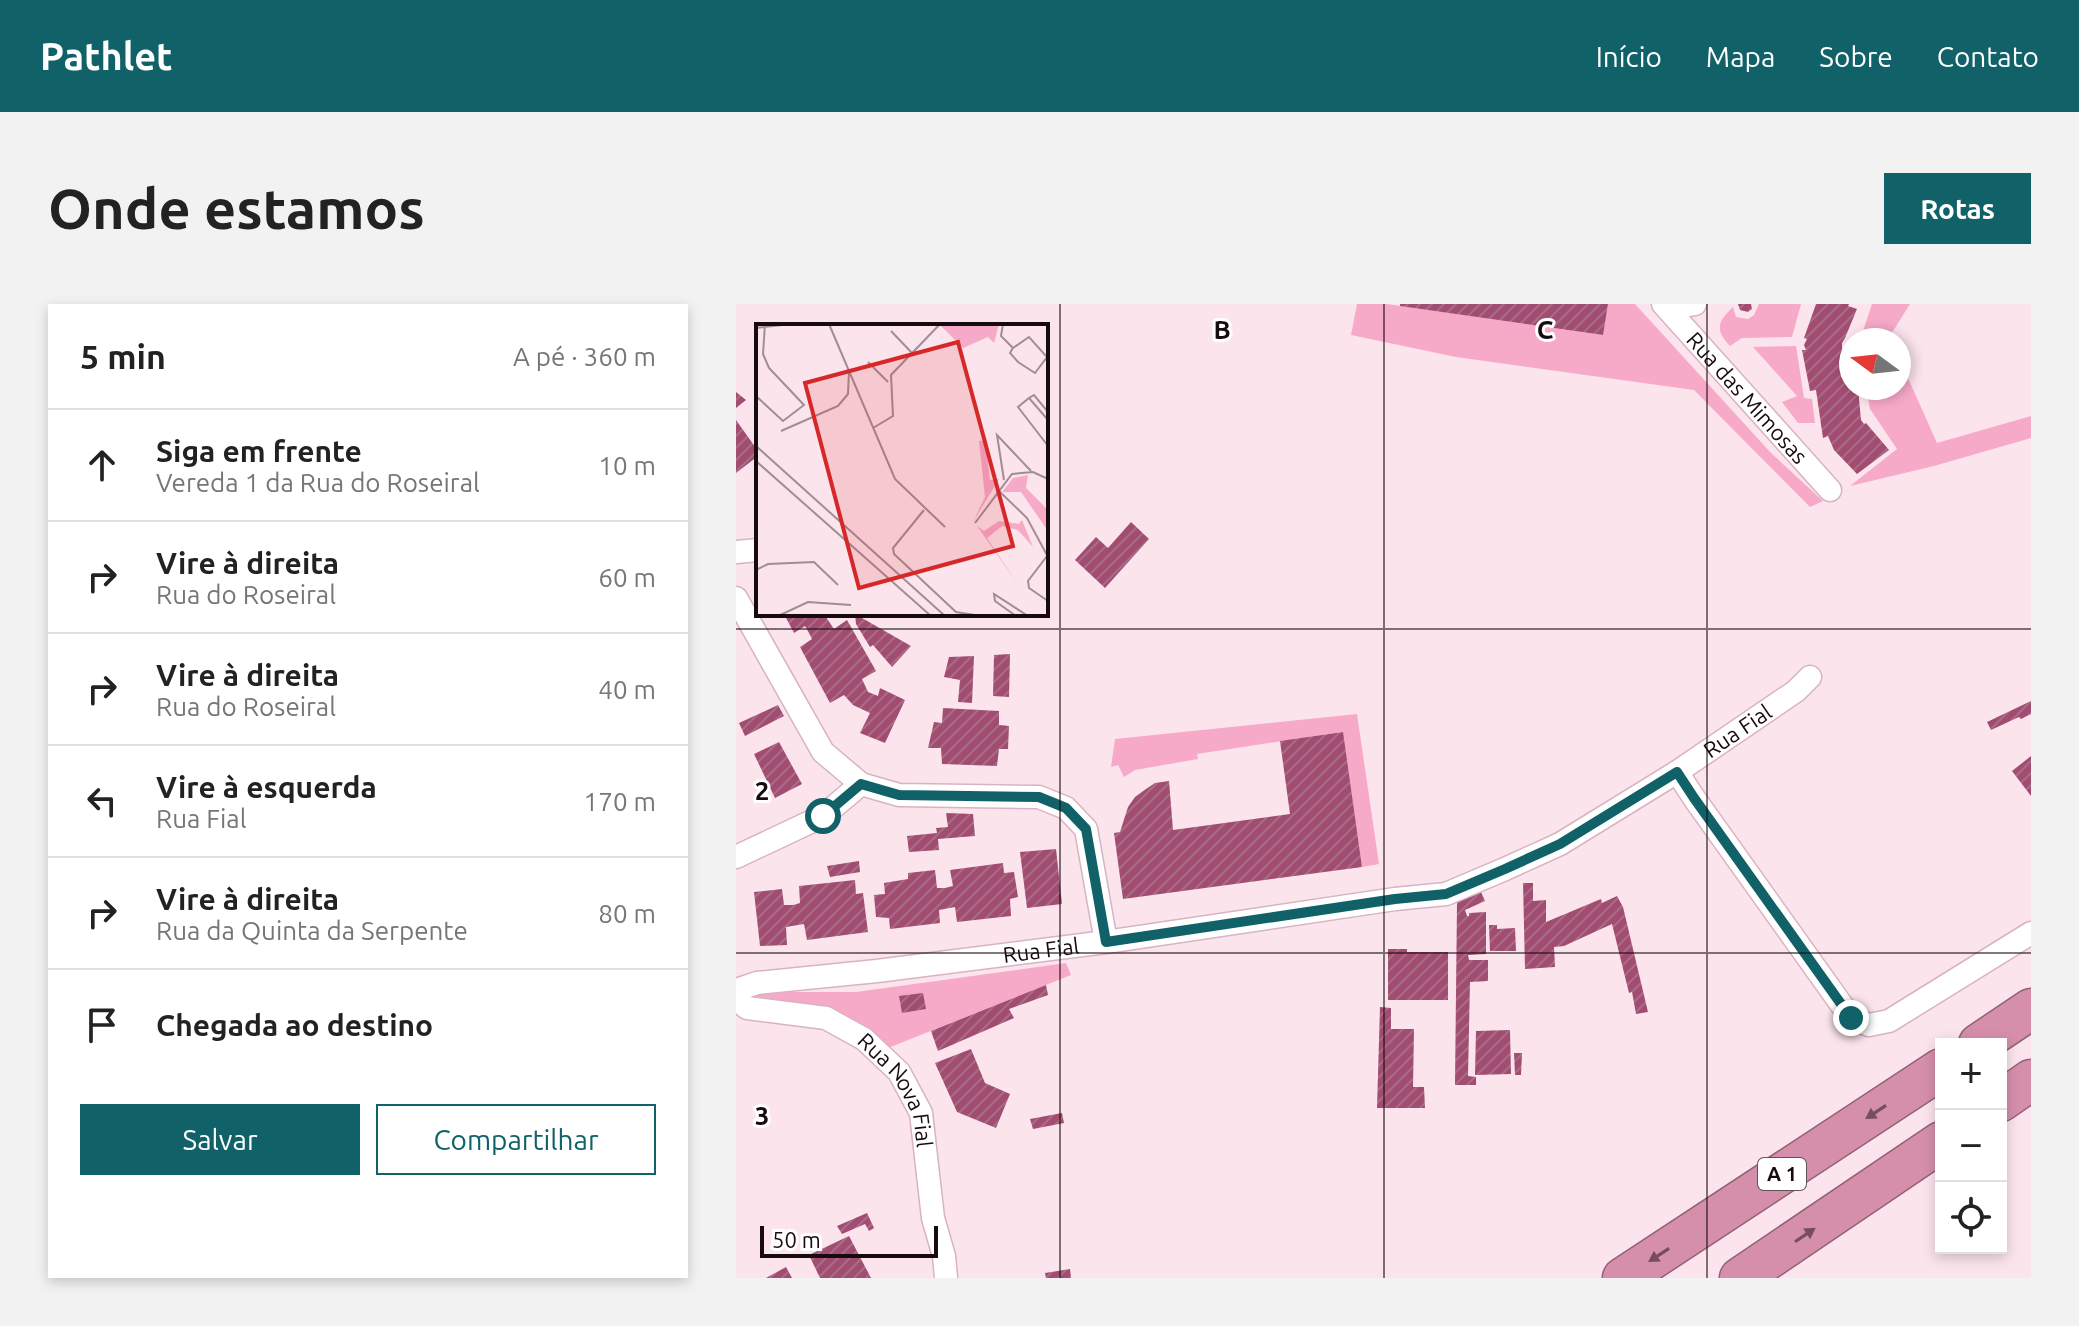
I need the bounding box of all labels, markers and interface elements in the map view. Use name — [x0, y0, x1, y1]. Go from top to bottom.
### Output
text: Pathlet — [40, 35, 172, 77]
text: Início — [1596, 41, 1662, 72]
text: Mapa — [1706, 41, 1775, 72]
text: Sobre — [1819, 41, 1893, 72]
text: Contato — [1937, 41, 2039, 72]
button: Rotas — [1884, 173, 2031, 244]
text: Onde estamos — [48, 177, 425, 240]
text: B — [1213, 315, 1231, 344]
text: C — [1537, 315, 1554, 344]
inset map — [756, 324, 1048, 616]
street label: Rua das Mimosas — [1682, 326, 1813, 468]
north arrow — [1839, 328, 1911, 400]
text: 5 min — [80, 337, 166, 375]
text: A pé · 360 m — [513, 342, 656, 371]
text: Siga em frente — [156, 434, 362, 468]
icon: ahead — [80, 443, 124, 487]
text: 10 m — [598, 451, 656, 480]
text: Vereda 1 da Rua do Roseiral — [156, 468, 480, 497]
text: Vire à direita — [156, 546, 339, 580]
icon: right — [80, 555, 124, 599]
text: 60 m — [598, 563, 656, 592]
text: Rua do Roseiral — [156, 580, 336, 609]
text: Vire à direita — [156, 658, 339, 692]
icon: right — [80, 667, 124, 711]
text: 40 m — [598, 675, 656, 704]
text: Rua do Roseiral — [156, 692, 336, 721]
street label: Rua Fial — [1698, 698, 1776, 762]
text: Vire à esquerda — [156, 770, 377, 804]
text: 2 — [755, 776, 769, 805]
icon: left — [80, 779, 124, 823]
text: 170 m — [584, 787, 656, 816]
route start — [805, 798, 841, 834]
text: Rua Fial — [156, 804, 247, 833]
text: Vire à direita — [156, 882, 339, 916]
icon: right — [80, 891, 124, 935]
text: 80 m — [598, 899, 656, 928]
text: Rua da Quinta da Serpente — [156, 916, 468, 945]
street label: Rua Fial — [1001, 932, 1081, 967]
route end — [1833, 1000, 1869, 1036]
icon: arrive — [80, 1003, 124, 1047]
text: Chegada ao destino — [156, 1008, 433, 1042]
street label: Rua Nova Fial — [853, 1027, 938, 1149]
map controls — [1935, 1038, 2007, 1254]
button: + — [1935, 1038, 2007, 1110]
text: 3 — [755, 1101, 769, 1130]
button: Salvar — [80, 1104, 360, 1175]
button: Compartilhar — [376, 1104, 656, 1175]
one-way arrow — [1865, 1104, 1887, 1119]
button: − — [1935, 1110, 2007, 1182]
road number: A 1 — [1758, 1158, 1806, 1190]
button: locate — [1935, 1182, 2007, 1254]
scale bar — [760, 1222, 938, 1258]
text: 50 m — [772, 1227, 821, 1252]
one-way arrow — [1794, 1228, 1816, 1243]
one-way arrow — [1648, 1247, 1669, 1262]

